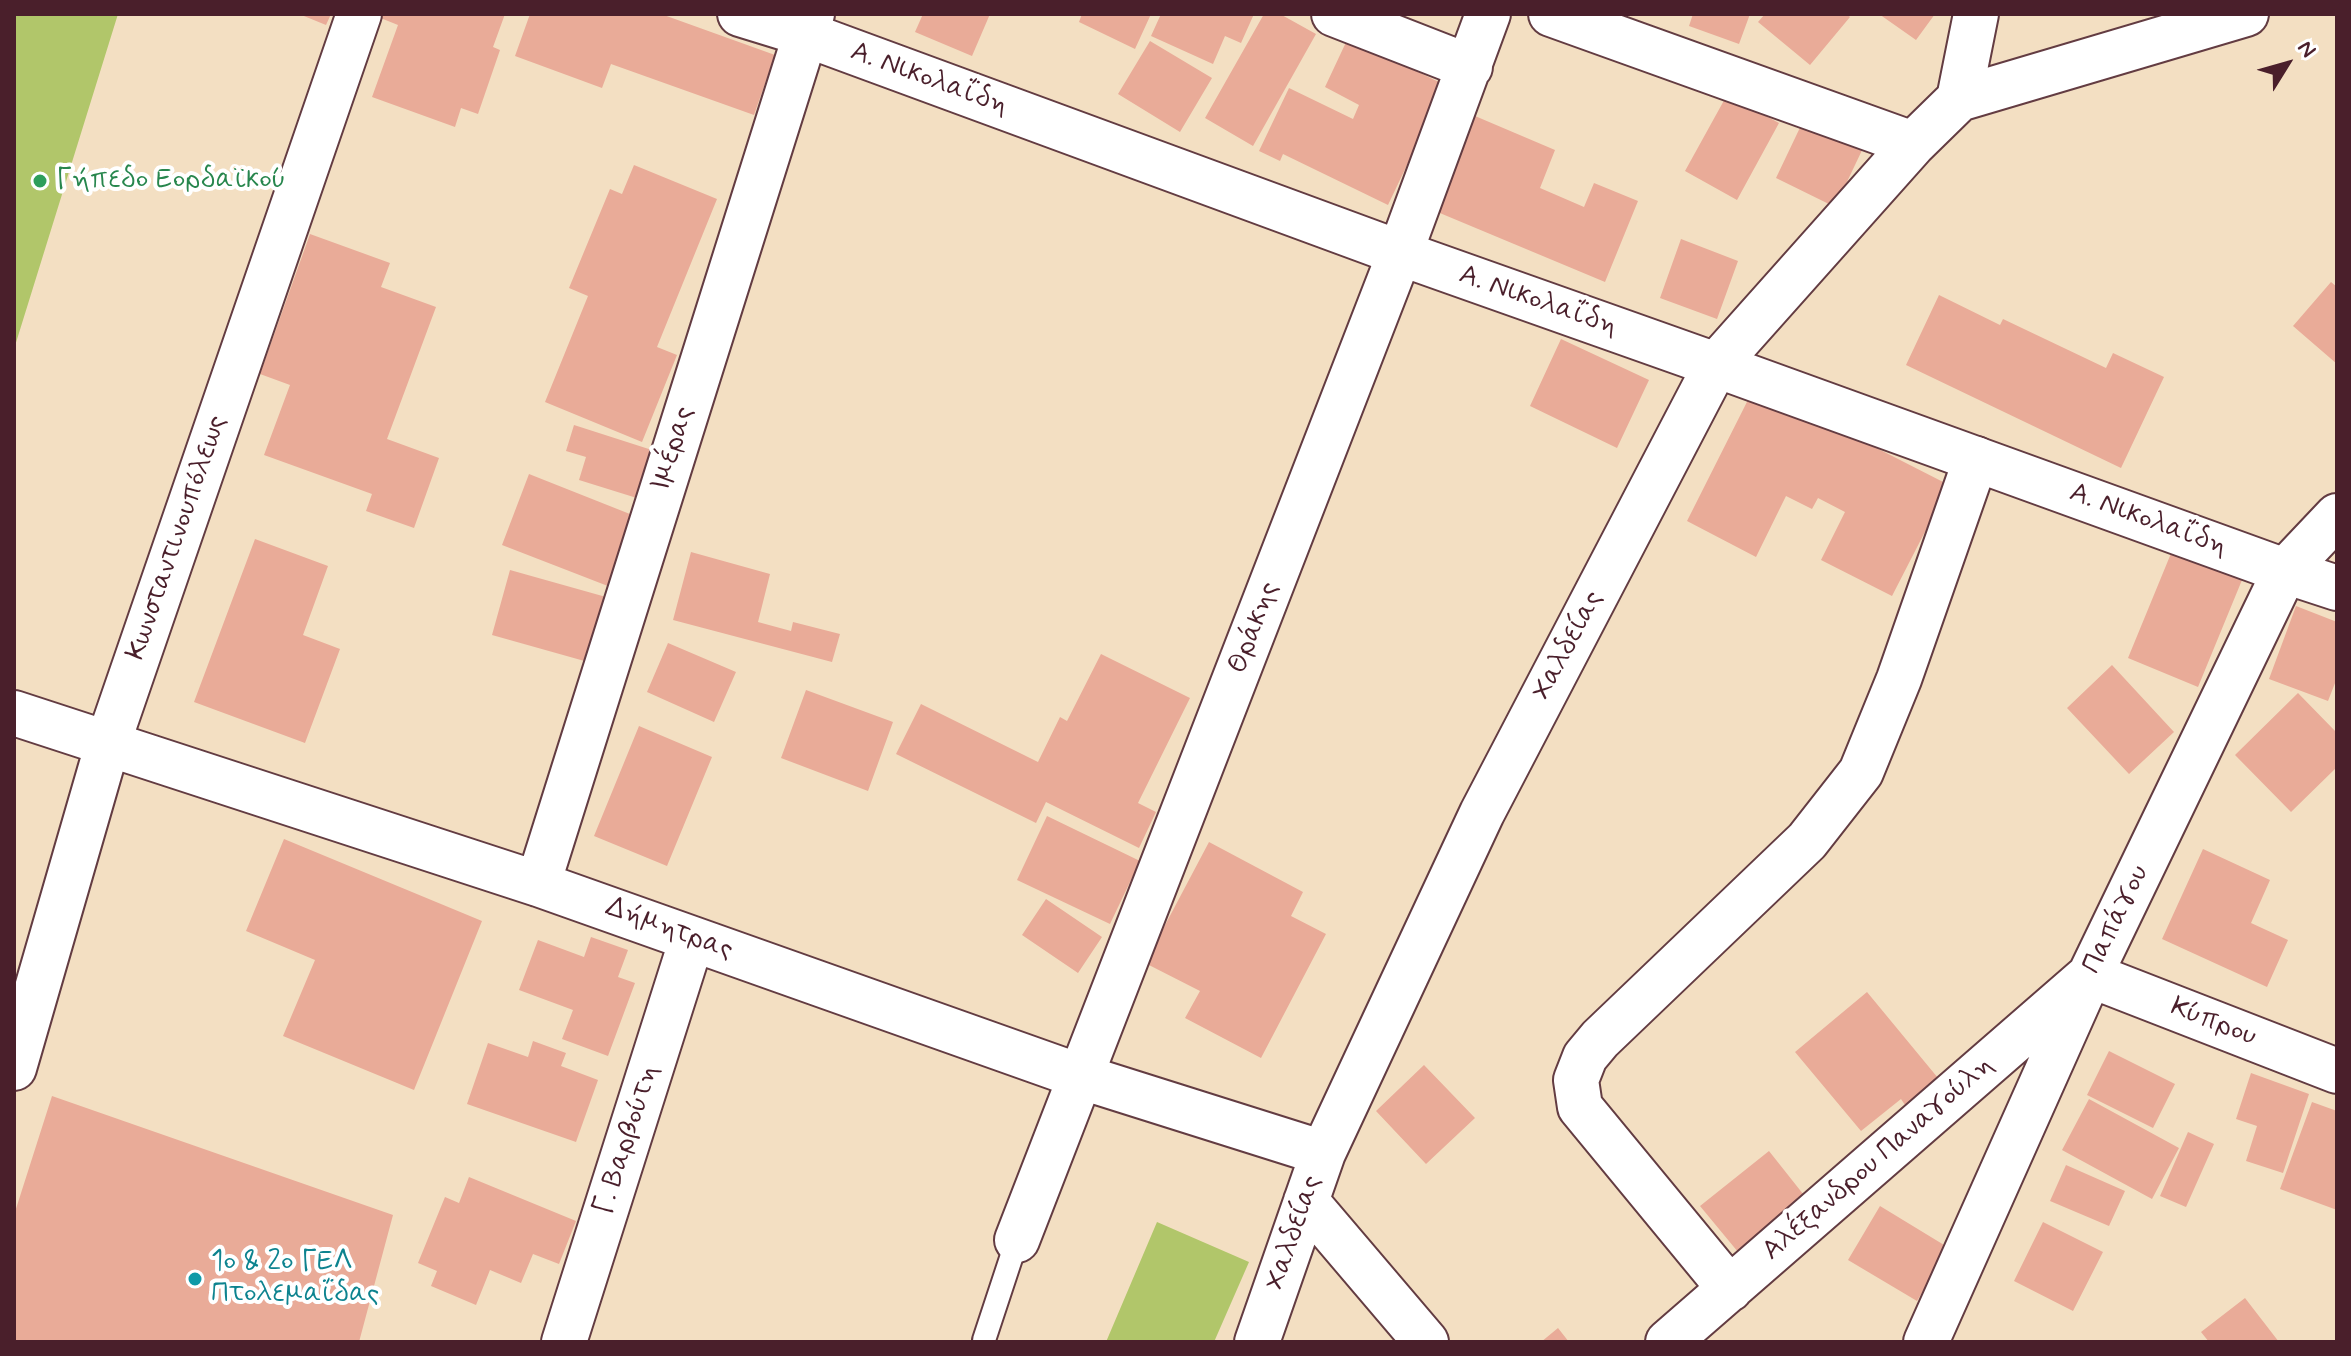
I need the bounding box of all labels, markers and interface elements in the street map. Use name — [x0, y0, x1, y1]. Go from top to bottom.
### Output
north arrow — [2247, 24, 2327, 104]
text: N — [2291, 35, 2322, 64]
street label: Α. Νικολαΐδη — [845, 36, 1013, 124]
place label: Γήπεδο Εορδαϊκού — [56, 164, 286, 198]
marker: Γήπεδο Εορδαϊκού — [31, 172, 49, 190]
street label: Α. Νικολαΐδη — [1454, 259, 1622, 345]
street label: Ιμέρας — [645, 403, 703, 495]
street label: Κωνσταντινουπόλεως — [120, 411, 236, 665]
street label: Α. Νικολαΐδη — [2064, 477, 2232, 565]
street label: Θράκης — [1222, 577, 1288, 679]
street label: Χαλδείας — [1526, 586, 1612, 706]
street label: Παπάγου — [2076, 860, 2158, 980]
street label: Δήμητρας — [601, 891, 737, 969]
street label: Κύπρου — [2165, 991, 2261, 1055]
street label: Αλέξανδρου Παναγούλη — [1756, 1049, 2002, 1269]
street label: Γ. Βαρβούτη — [588, 1061, 668, 1219]
street label: Χαλδείας — [1260, 1171, 1330, 1295]
place label: 1ο & 2ο ΓΕΛ Πτολεμαΐδας — [211, 1246, 379, 1312]
marker: 1ο & 2ο ΓΕΛ Πτολεμαΐδας — [186, 1270, 204, 1288]

